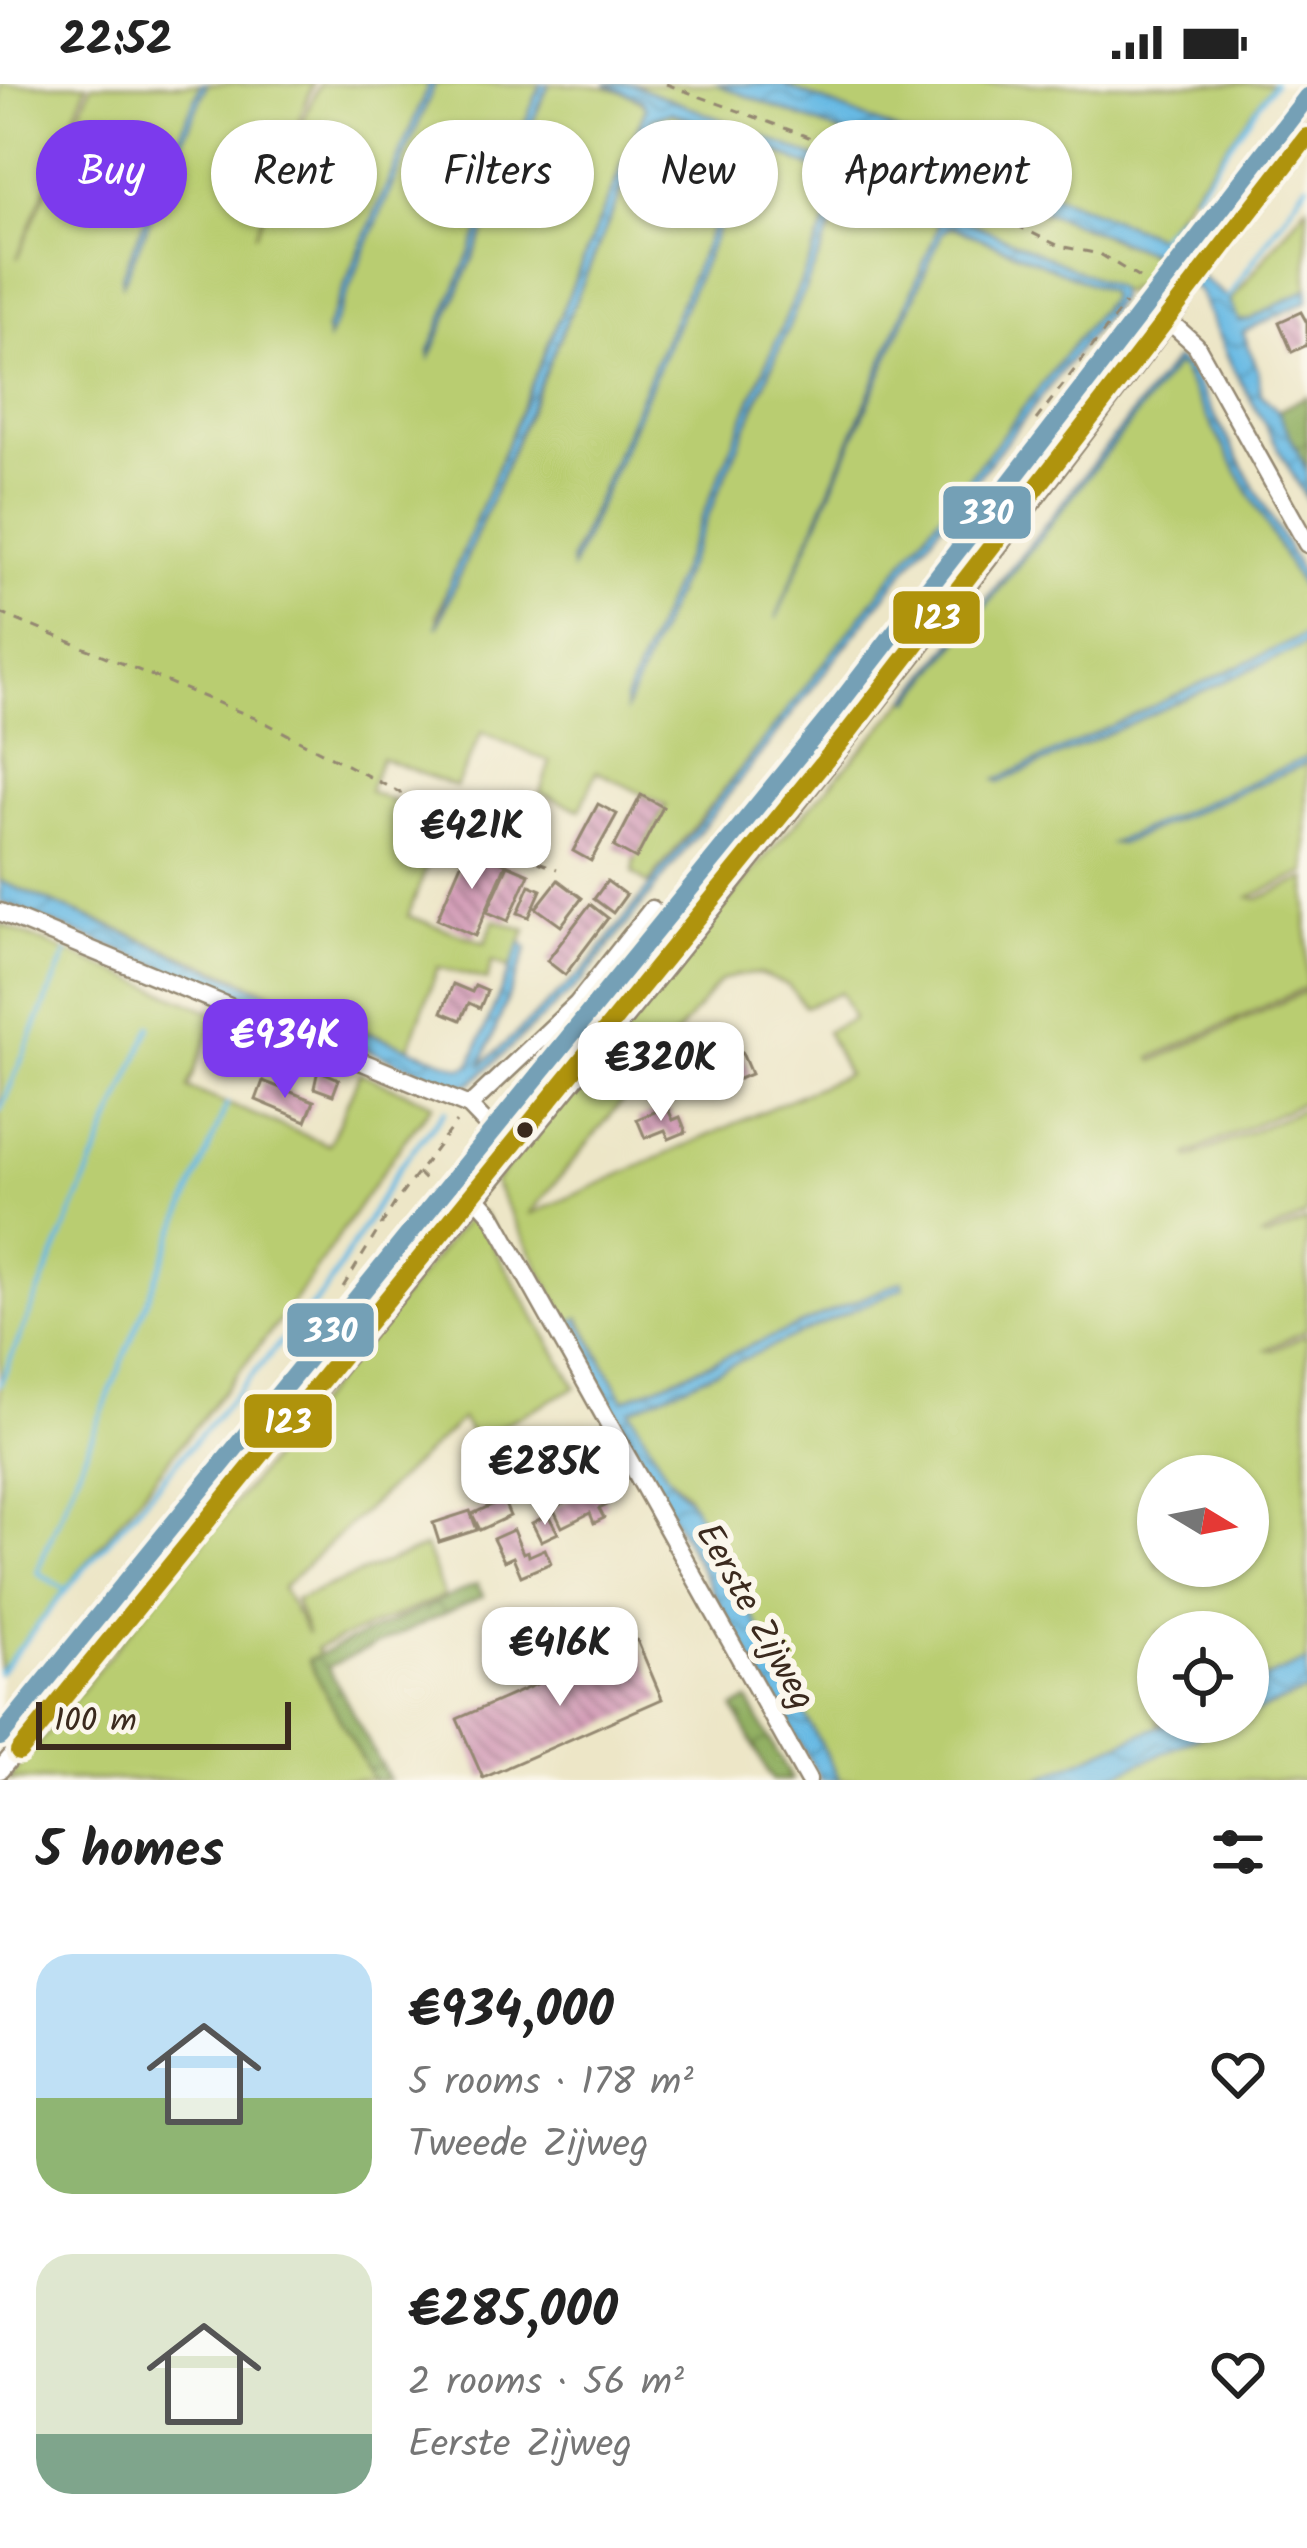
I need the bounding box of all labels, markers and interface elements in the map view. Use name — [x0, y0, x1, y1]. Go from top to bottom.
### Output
text: 22:52 — [60, 6, 173, 78]
chip: Buy — [36, 120, 187, 228]
chip: Rent — [211, 120, 377, 228]
chip: Filters — [401, 120, 594, 228]
chip: New — [618, 120, 778, 228]
chip: Apartment — [802, 120, 1072, 228]
line badge: 330 — [941, 484, 1033, 541]
text: 330 — [959, 489, 1015, 542]
line badge: 123 — [891, 589, 982, 646]
text: 123 — [913, 594, 961, 647]
pin: €421K — [388, 790, 556, 892]
text: €421K — [420, 798, 524, 860]
pin: €934K — [201, 999, 369, 1101]
text: €934K — [230, 1007, 340, 1069]
pin: €320K — [577, 1022, 745, 1124]
text: €320K — [605, 1030, 717, 1092]
unlabelled marker — [514, 1119, 536, 1141]
line badge: 330 — [285, 1301, 376, 1359]
text: 330 — [303, 1307, 359, 1360]
line badge: 123 — [242, 1392, 334, 1450]
text: 123 — [264, 1398, 312, 1451]
pin: €285K — [461, 1426, 629, 1528]
text: €285K — [488, 1434, 602, 1496]
north arrow — [1137, 1455, 1269, 1587]
map controls — [1137, 1455, 1269, 1743]
street label: Eerste Zijweg — [679, 1513, 829, 1721]
pin: €416K — [476, 1607, 644, 1709]
button: locate — [1137, 1611, 1269, 1743]
text: €416K — [509, 1615, 611, 1677]
scale bar — [36, 1696, 291, 1749]
text: 100 m — [54, 1696, 137, 1749]
text: 5 homes — [36, 1812, 224, 1893]
icon: filters — [1205, 1819, 1271, 1885]
text: €934,000 — [408, 1972, 614, 2053]
icon: home — [132, 2002, 276, 2146]
icon: heart — [1205, 2041, 1271, 2107]
text: 5 rooms · 178 m² — [408, 2053, 693, 2115]
text: Tweede Zijweg — [408, 2115, 649, 2177]
text: €285,000 — [408, 2272, 618, 2353]
icon: home — [132, 2302, 276, 2446]
icon: heart — [1205, 2341, 1271, 2407]
text: 2 rooms · 56 m² — [408, 2353, 684, 2415]
text: Eerste Zijweg — [408, 2415, 632, 2477]

